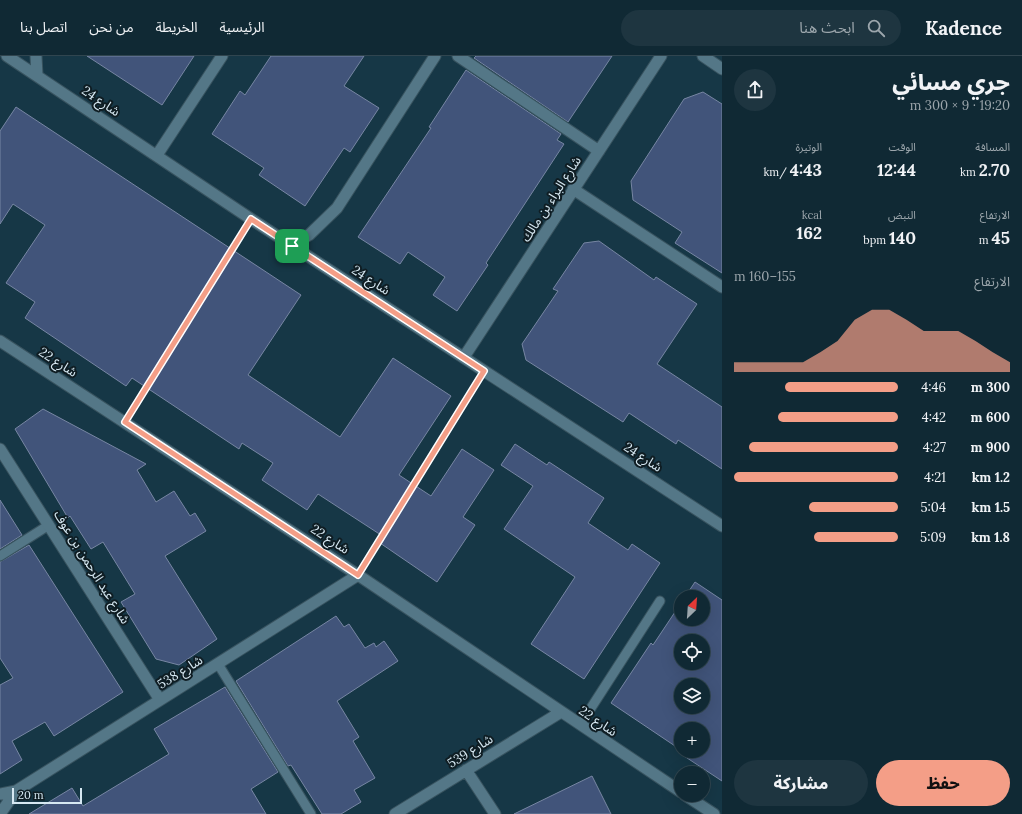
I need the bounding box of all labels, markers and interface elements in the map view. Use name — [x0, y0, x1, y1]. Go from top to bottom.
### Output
search box — [621, 10, 901, 46]
text: Kadence — [925, 16, 1002, 40]
icon: search — [865, 17, 887, 39]
text: اتصل بنا — [20, 18, 67, 36]
text: من نحن — [89, 18, 134, 36]
text: الخريطة — [156, 18, 197, 36]
text: الرئيسية — [219, 18, 264, 36]
text: ابحث هنا — [799, 18, 855, 37]
text: جري مسائي — [892, 68, 1010, 96]
button: share — [734, 69, 776, 111]
street label: شارع 24 — [78, 82, 123, 122]
text: 19:20 · 9 × 300 m — [910, 97, 1010, 114]
text: الوتيرة — [796, 140, 822, 154]
text: الوقت — [888, 140, 916, 154]
text: المسافة — [975, 140, 1010, 154]
street label: شارع البراء بن مالك — [517, 153, 587, 246]
text: 4:43 — [790, 159, 822, 181]
text: 12:44 — [877, 159, 916, 181]
text: 2.70 — [979, 159, 1010, 181]
text: /km — [763, 165, 790, 179]
text: km — [960, 165, 979, 179]
text: kcal — [802, 208, 822, 222]
text: النبض — [888, 208, 916, 222]
text: الارتفاع — [980, 208, 1010, 222]
text: 162 — [796, 222, 822, 244]
text: 140 — [889, 227, 916, 249]
text: 45 — [992, 227, 1010, 249]
pin — [275, 229, 309, 263]
text: bpm — [863, 233, 889, 247]
text: m — [979, 233, 992, 247]
icon: arrive — [281, 235, 303, 257]
street label: شارع 24 — [347, 261, 393, 300]
text: 155–160 m — [734, 268, 796, 285]
text: الارتفاع — [974, 273, 1010, 290]
street label: شارع 22 — [34, 343, 81, 382]
text: 4:46 — [921, 379, 946, 396]
text: 300 m — [971, 379, 1010, 396]
text: 4:42 — [922, 409, 946, 426]
text: 600 m — [971, 409, 1010, 426]
street label: شارع 24 — [619, 438, 665, 477]
text: 4:27 — [923, 439, 946, 456]
text: 900 m — [971, 439, 1010, 456]
text: 4:21 — [924, 469, 946, 486]
text: 1.2 km — [972, 469, 1010, 486]
text: 5:04 — [921, 499, 946, 516]
text: 1.5 km — [972, 499, 1010, 516]
street label: شارع عبد الرحمن بن عوف — [48, 507, 134, 628]
street label: شارع 22 — [306, 520, 353, 559]
text: 5:09 — [920, 529, 946, 546]
text: 1.8 km — [971, 529, 1010, 546]
north arrow — [674, 590, 710, 626]
map controls — [674, 590, 710, 802]
button: locate — [674, 634, 710, 670]
street label: شارع 538 — [154, 651, 207, 694]
button: layers — [674, 678, 710, 714]
street label: شارع 22 — [574, 702, 620, 742]
button: + — [674, 722, 710, 758]
street label: شارع 539 — [444, 730, 497, 773]
button: مشاركة — [734, 760, 868, 806]
button: حفظ — [876, 760, 1010, 806]
button: − — [674, 766, 710, 802]
scale bar — [12, 786, 82, 805]
text: 20 m — [18, 788, 43, 802]

